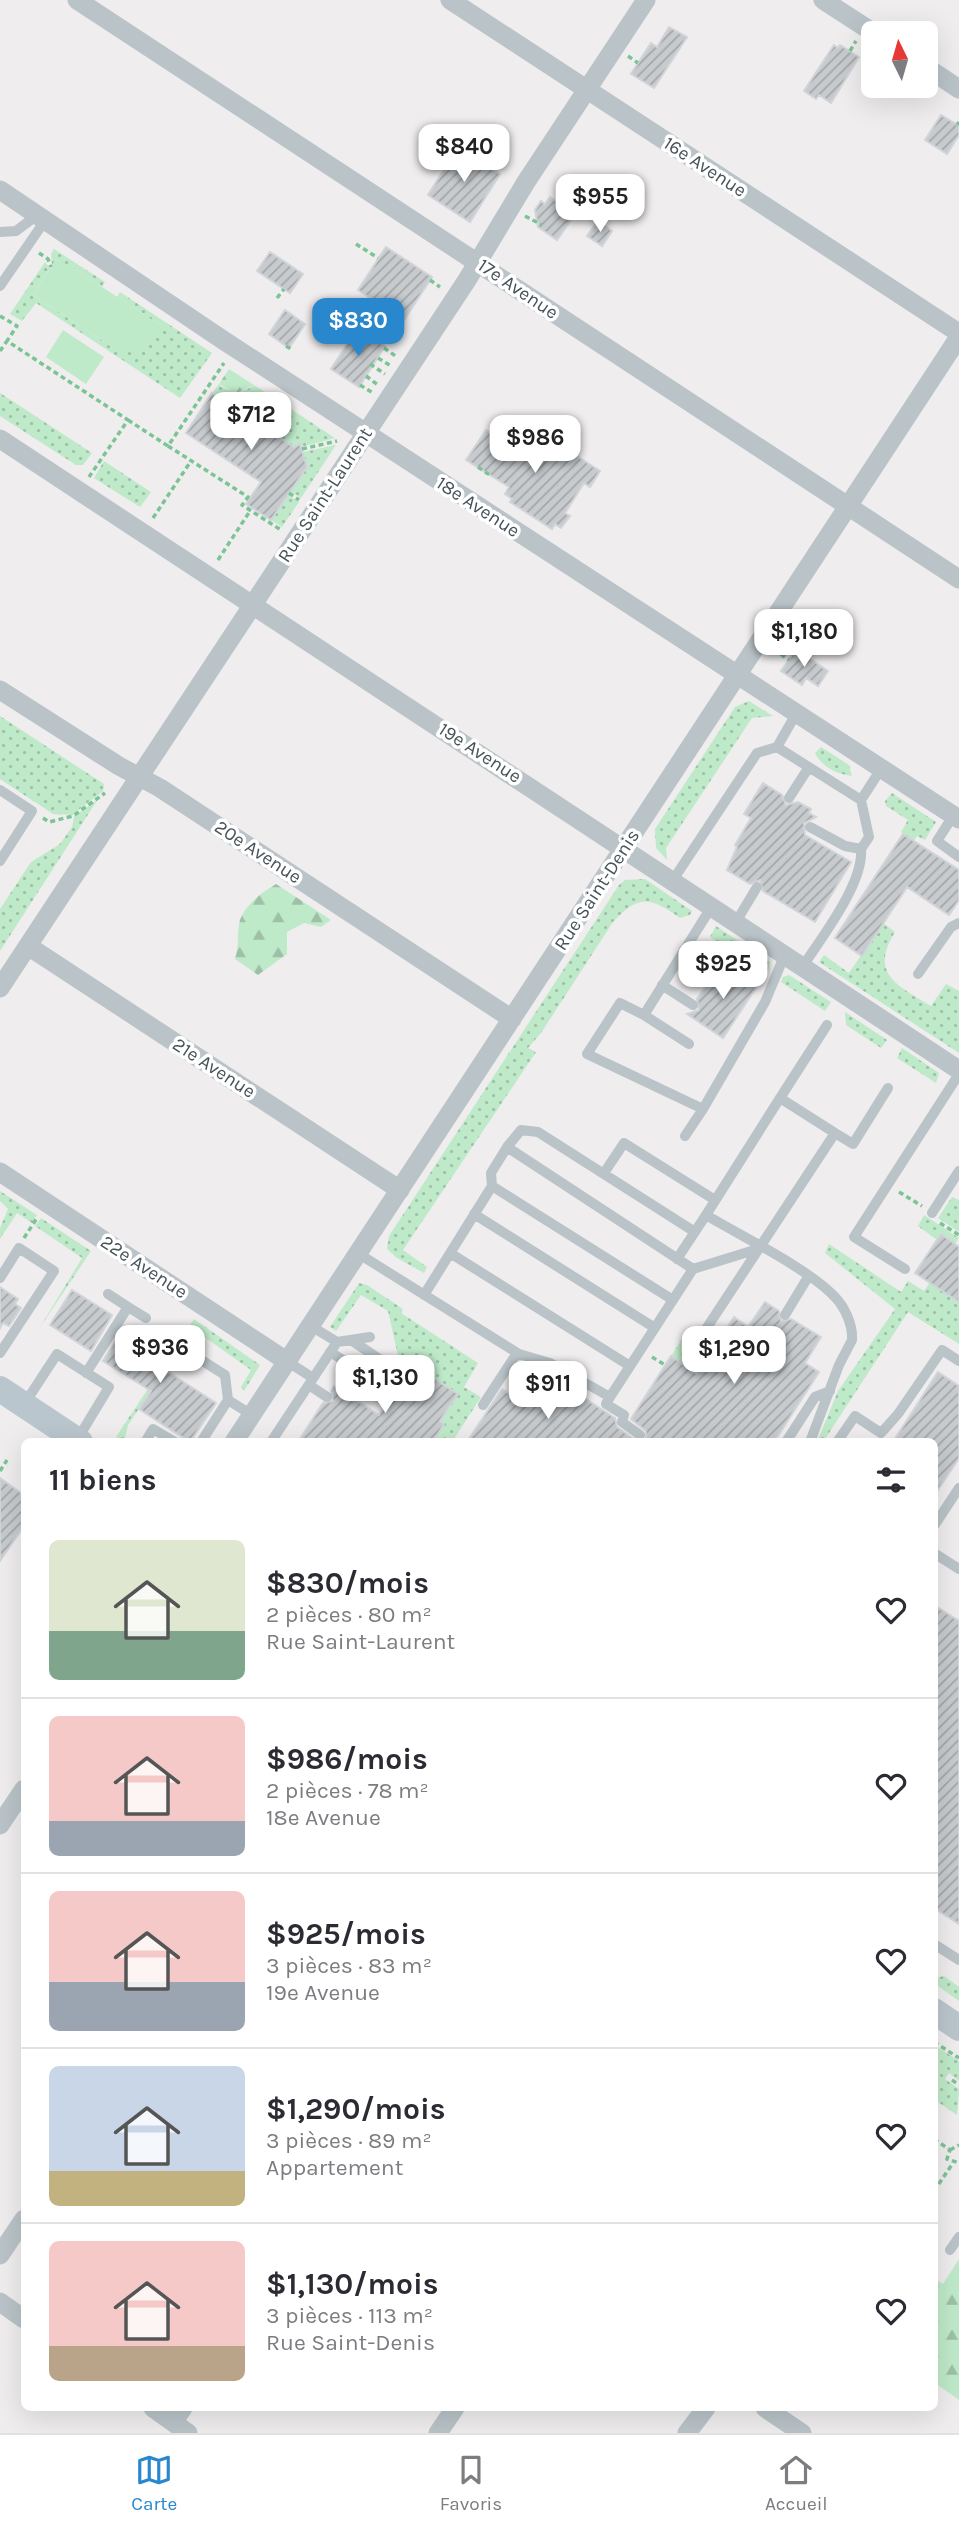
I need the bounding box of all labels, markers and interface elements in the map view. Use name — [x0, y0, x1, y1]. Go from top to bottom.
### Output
north arrow — [861, 21, 938, 98]
map controls — [861, 21, 938, 98]
pin: $840 — [423, 124, 505, 184]
street label: 16e Avenue — [660, 132, 750, 202]
text: $840 — [435, 133, 493, 160]
pin: $955 — [559, 174, 641, 234]
text: $955 — [572, 183, 628, 210]
street label: 17e Avenue — [474, 254, 562, 324]
pin: $830 — [317, 298, 399, 358]
text: $830 — [328, 307, 388, 334]
pin: $712 — [210, 392, 292, 452]
text: $712 — [226, 401, 276, 428]
pin: $986 — [494, 416, 576, 475]
street label: Rue Saint-Laurent — [273, 423, 377, 567]
text: $986 — [506, 424, 564, 451]
street label: 18e Avenue — [432, 472, 524, 542]
pin: $1,180 — [747, 610, 861, 669]
text: $1,180 — [770, 618, 838, 645]
street label: 19e Avenue — [435, 718, 525, 788]
street label: 20e Avenue — [210, 816, 306, 888]
street label: Rue Saint-Denis — [550, 825, 644, 955]
pin: $925 — [682, 942, 764, 1001]
text: $925 — [694, 950, 752, 977]
street label: 21e Avenue — [169, 1033, 259, 1103]
street label: 22e Avenue — [97, 1231, 191, 1303]
pin: $936 — [119, 1326, 201, 1385]
pin: $1,290 — [677, 1326, 791, 1386]
text: $936 — [131, 1334, 189, 1361]
text: $1,290 — [698, 1335, 770, 1362]
pin: $1,130 — [328, 1356, 442, 1415]
pin: $911 — [507, 1362, 589, 1421]
text: $1,130 — [352, 1364, 418, 1391]
text: $911 — [525, 1370, 571, 1397]
icon: filters — [872, 1461, 910, 1499]
text: 11 biens — [49, 1462, 157, 1498]
text: $830/mois — [266, 1565, 429, 1601]
icon: home — [105, 1568, 189, 1652]
icon: heart — [872, 1591, 910, 1629]
text: 2 pièces · 80 m² — [266, 1601, 432, 1628]
text: Rue Saint-Laurent — [266, 1628, 455, 1655]
text: $986/mois — [266, 1741, 428, 1777]
icon: home — [105, 1744, 189, 1828]
icon: heart — [872, 1767, 910, 1805]
text: 2 pièces · 78 m² — [266, 1777, 429, 1804]
text: 18e Avenue — [266, 1804, 381, 1831]
text: $925/mois — [266, 1916, 426, 1952]
icon: home — [105, 1919, 189, 2003]
icon: heart — [872, 1942, 910, 1980]
text: 3 pièces · 83 m² — [266, 1952, 432, 1979]
text: 19e Avenue — [266, 1979, 380, 2006]
text: $1,290/mois — [266, 2091, 446, 2127]
icon: home — [105, 2094, 189, 2178]
icon: heart — [872, 2117, 910, 2155]
text: 3 pièces · 89 m² — [266, 2127, 432, 2154]
text: Appartement — [266, 2154, 403, 2181]
text: $1,130/mois — [266, 2266, 439, 2302]
icon: home — [105, 2269, 189, 2353]
icon: heart — [872, 2292, 910, 2330]
text: 3 pièces · 113 m² — [266, 2302, 433, 2329]
text: Rue Saint-Denis — [266, 2329, 435, 2356]
tab: Carte — [131, 2451, 177, 2515]
tab: Favoris — [440, 2451, 502, 2515]
tab: Accueil — [765, 2451, 828, 2515]

